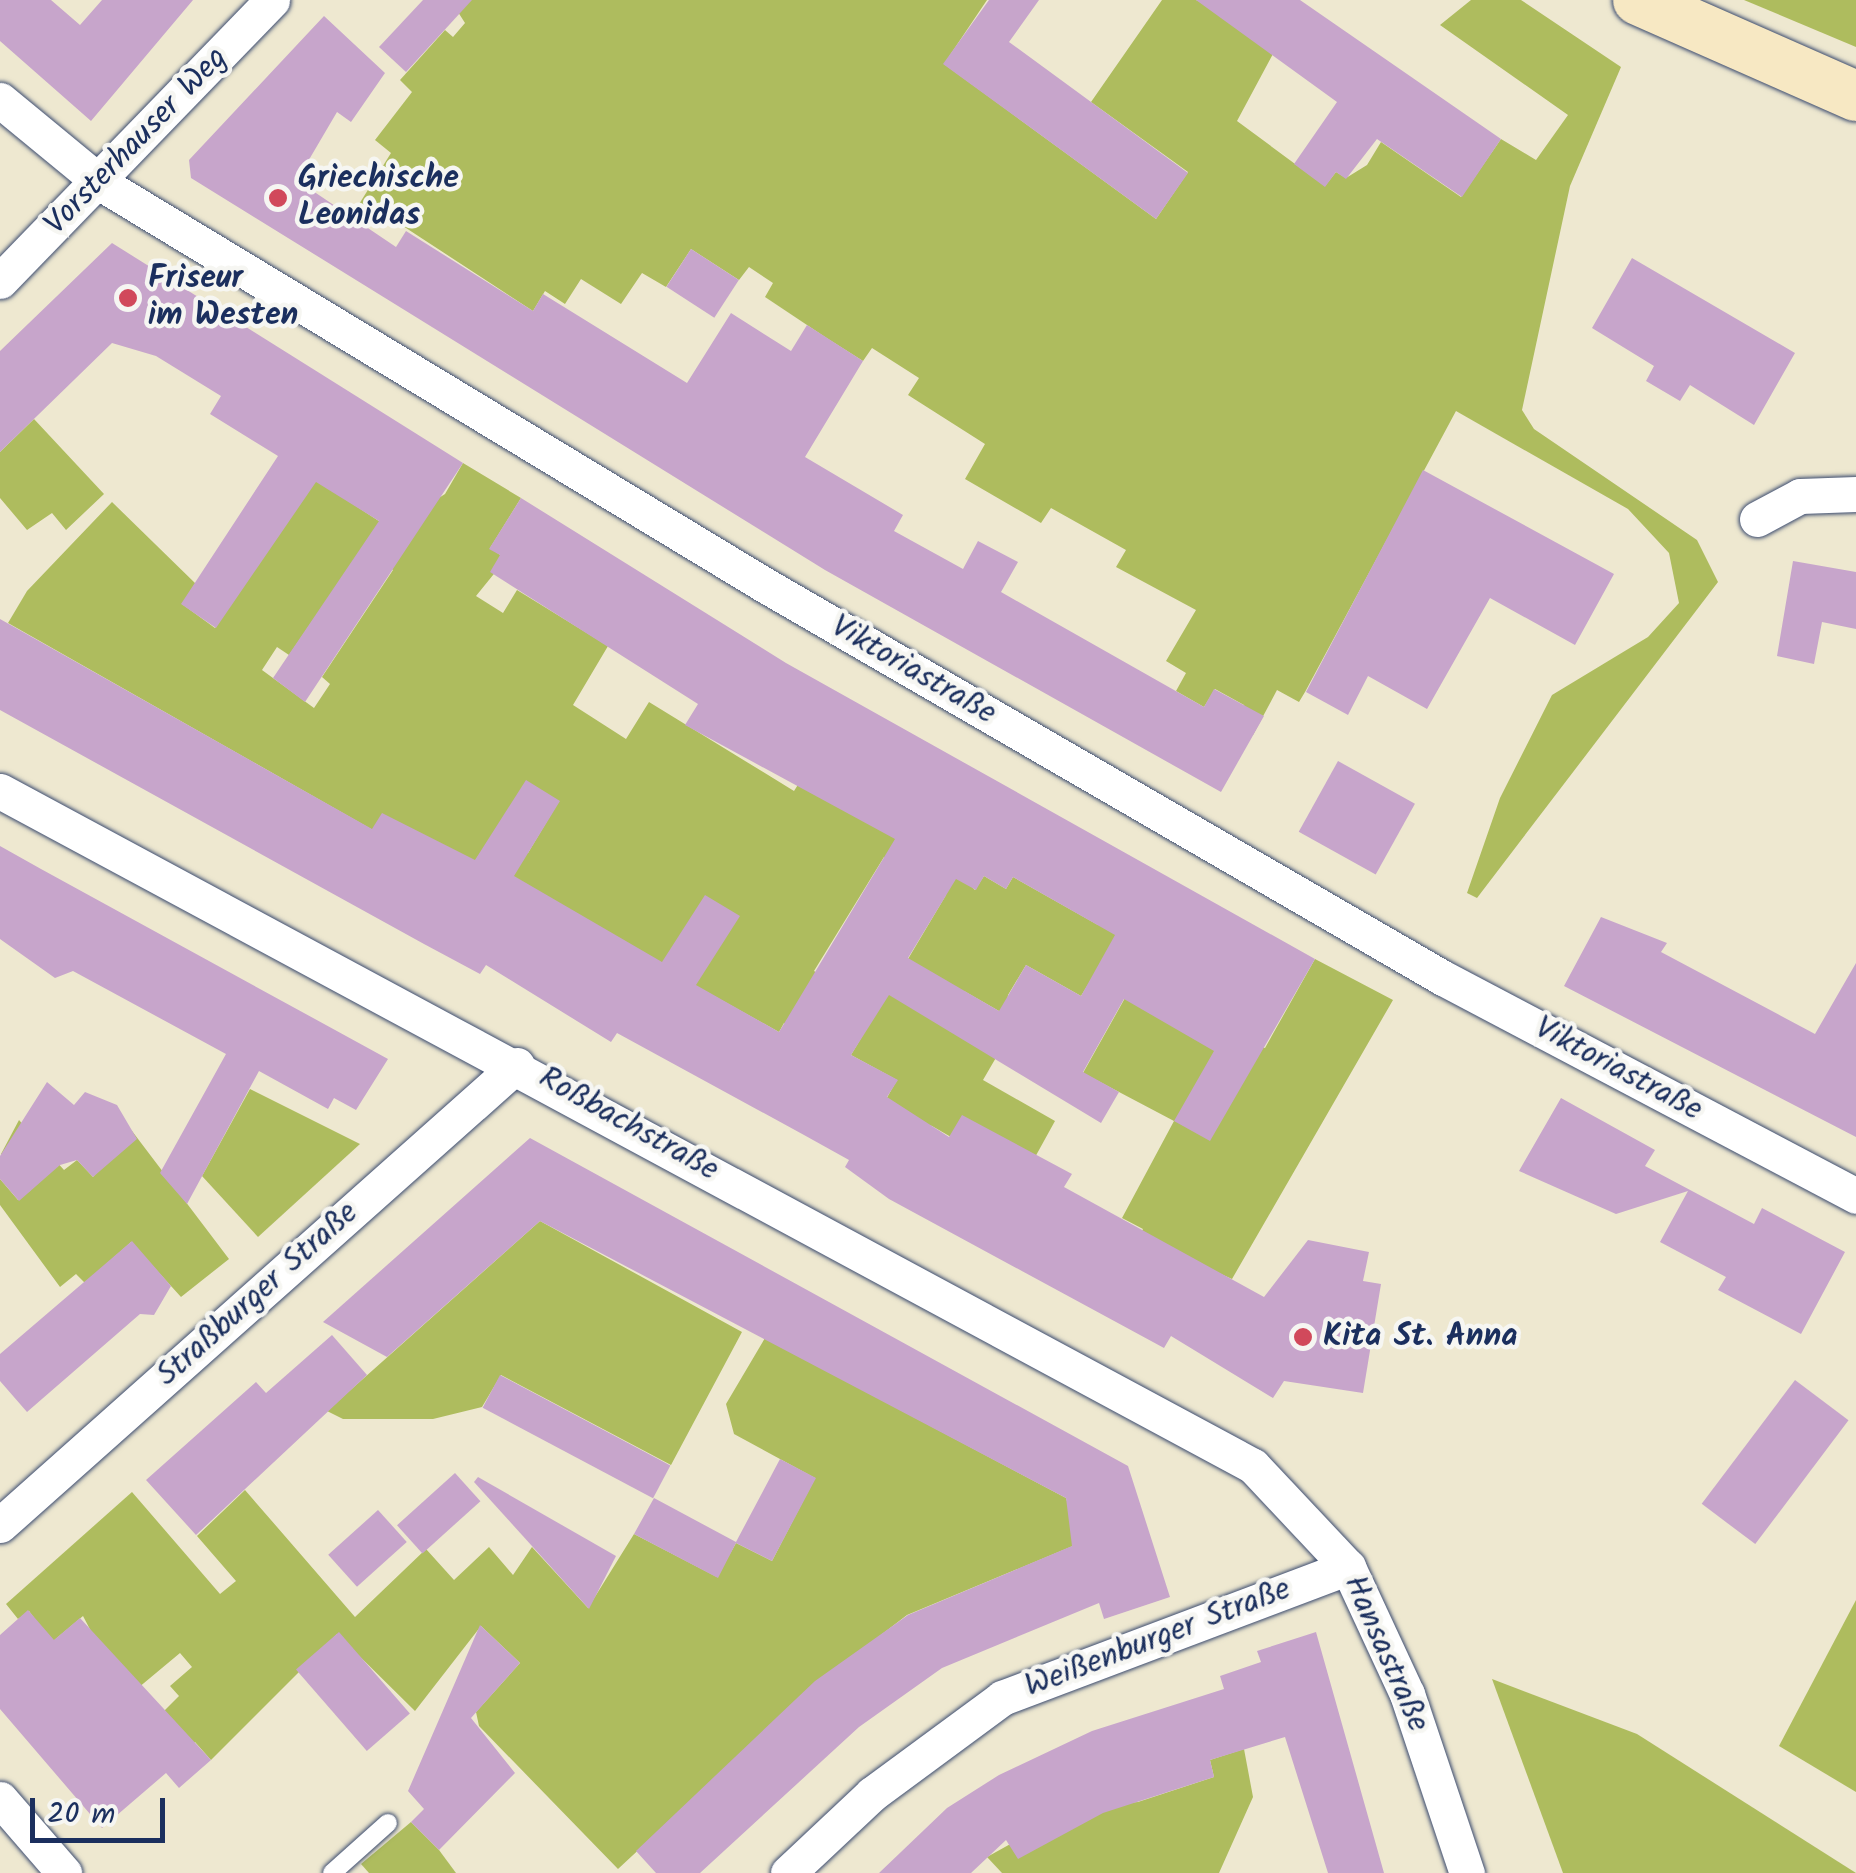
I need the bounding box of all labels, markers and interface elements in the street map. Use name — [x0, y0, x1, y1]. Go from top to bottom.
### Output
street label: Vorsterhauser Weg — [37, 40, 237, 244]
place label: Griechische Leonidas — [298, 161, 459, 236]
marker: Griechische Leonidas — [267, 187, 289, 209]
place label: Friseur im Westen — [148, 261, 298, 336]
marker: Friseur im Westen — [117, 287, 139, 309]
street label: Viktoriastraße — [824, 608, 1002, 734]
street label: Viktoriastraße — [1528, 1010, 1708, 1130]
street label: Roßbachstraße — [531, 1060, 725, 1190]
street label: Straßburger Straße — [149, 1195, 367, 1395]
place label: Kita St. Anna — [1323, 1318, 1518, 1356]
marker: Kita St. Anna — [1292, 1326, 1314, 1348]
street label: Hansastraße — [1334, 1570, 1436, 1738]
street label: Weißenburger Straße — [1020, 1571, 1296, 1707]
scale bar — [35, 1778, 170, 1840]
text: 20 m — [47, 1791, 115, 1839]

